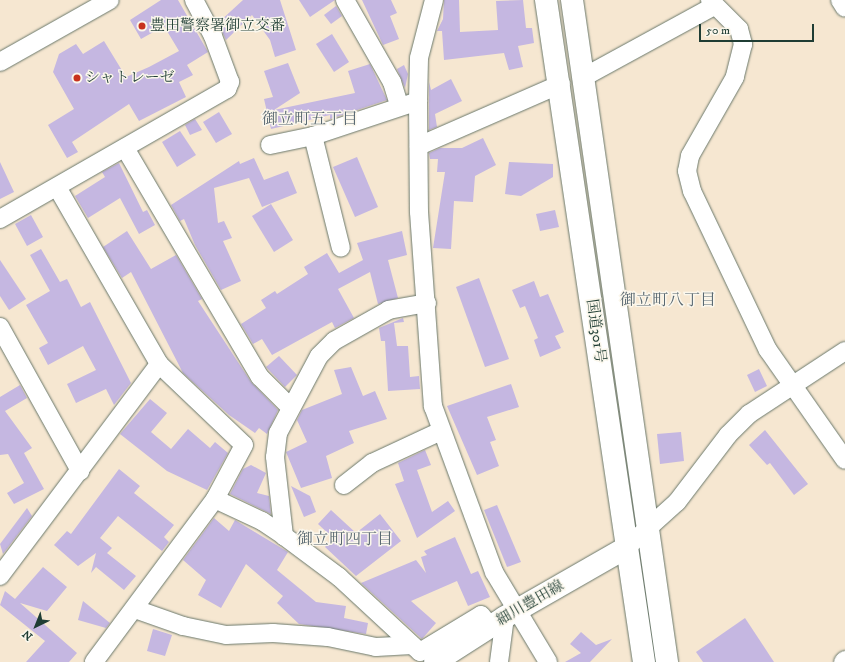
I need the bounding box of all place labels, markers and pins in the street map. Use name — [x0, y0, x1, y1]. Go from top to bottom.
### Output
place label: 豊田警察署御立交番 — [150, 17, 285, 35]
marker: 豊田警察署御立交番 — [137, 21, 147, 31]
place label: シャトレーゼ — [85, 69, 175, 87]
marker: シャトレーゼ — [72, 73, 82, 83]

